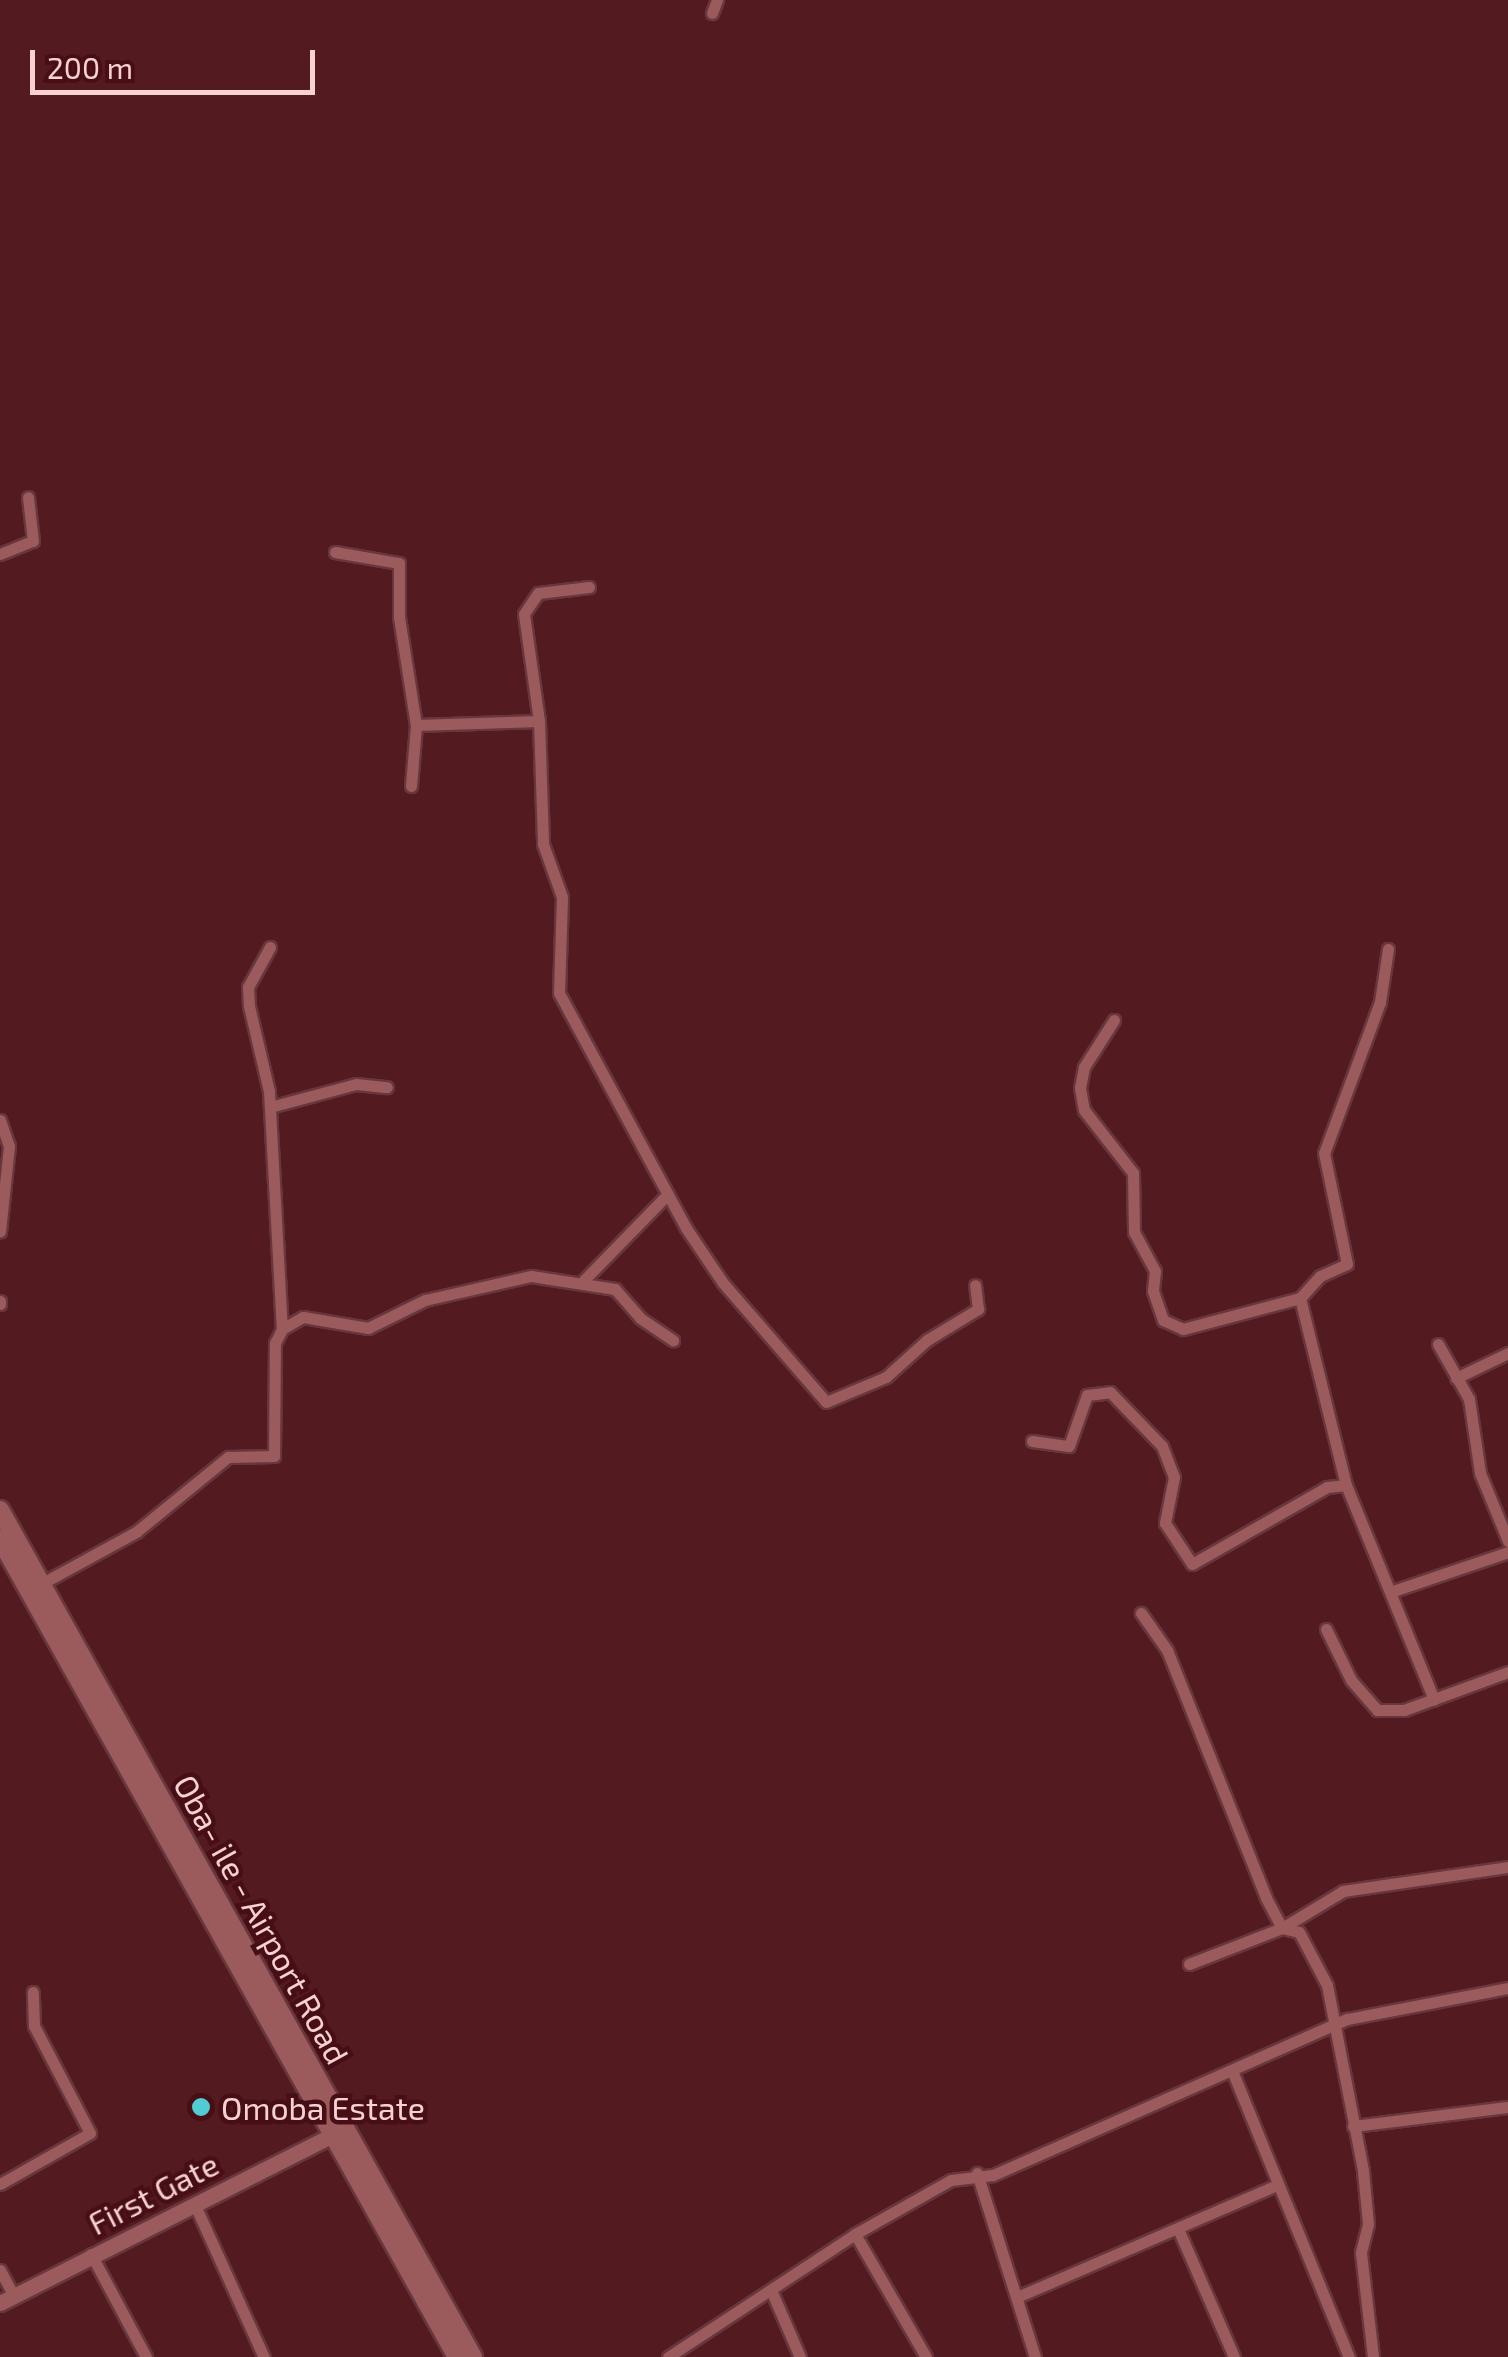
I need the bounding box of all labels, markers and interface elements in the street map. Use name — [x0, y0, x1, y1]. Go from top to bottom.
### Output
scale bar — [35, 30, 320, 92]
text: 200 m — [47, 49, 133, 85]
street label: Oba- ile - Airport Road — [166, 1767, 358, 2071]
place label: Omoba Estate — [221, 2088, 425, 2126]
marker: Omoba Estate — [190, 2096, 212, 2118]
street label: First Gate — [82, 2144, 224, 2242]

